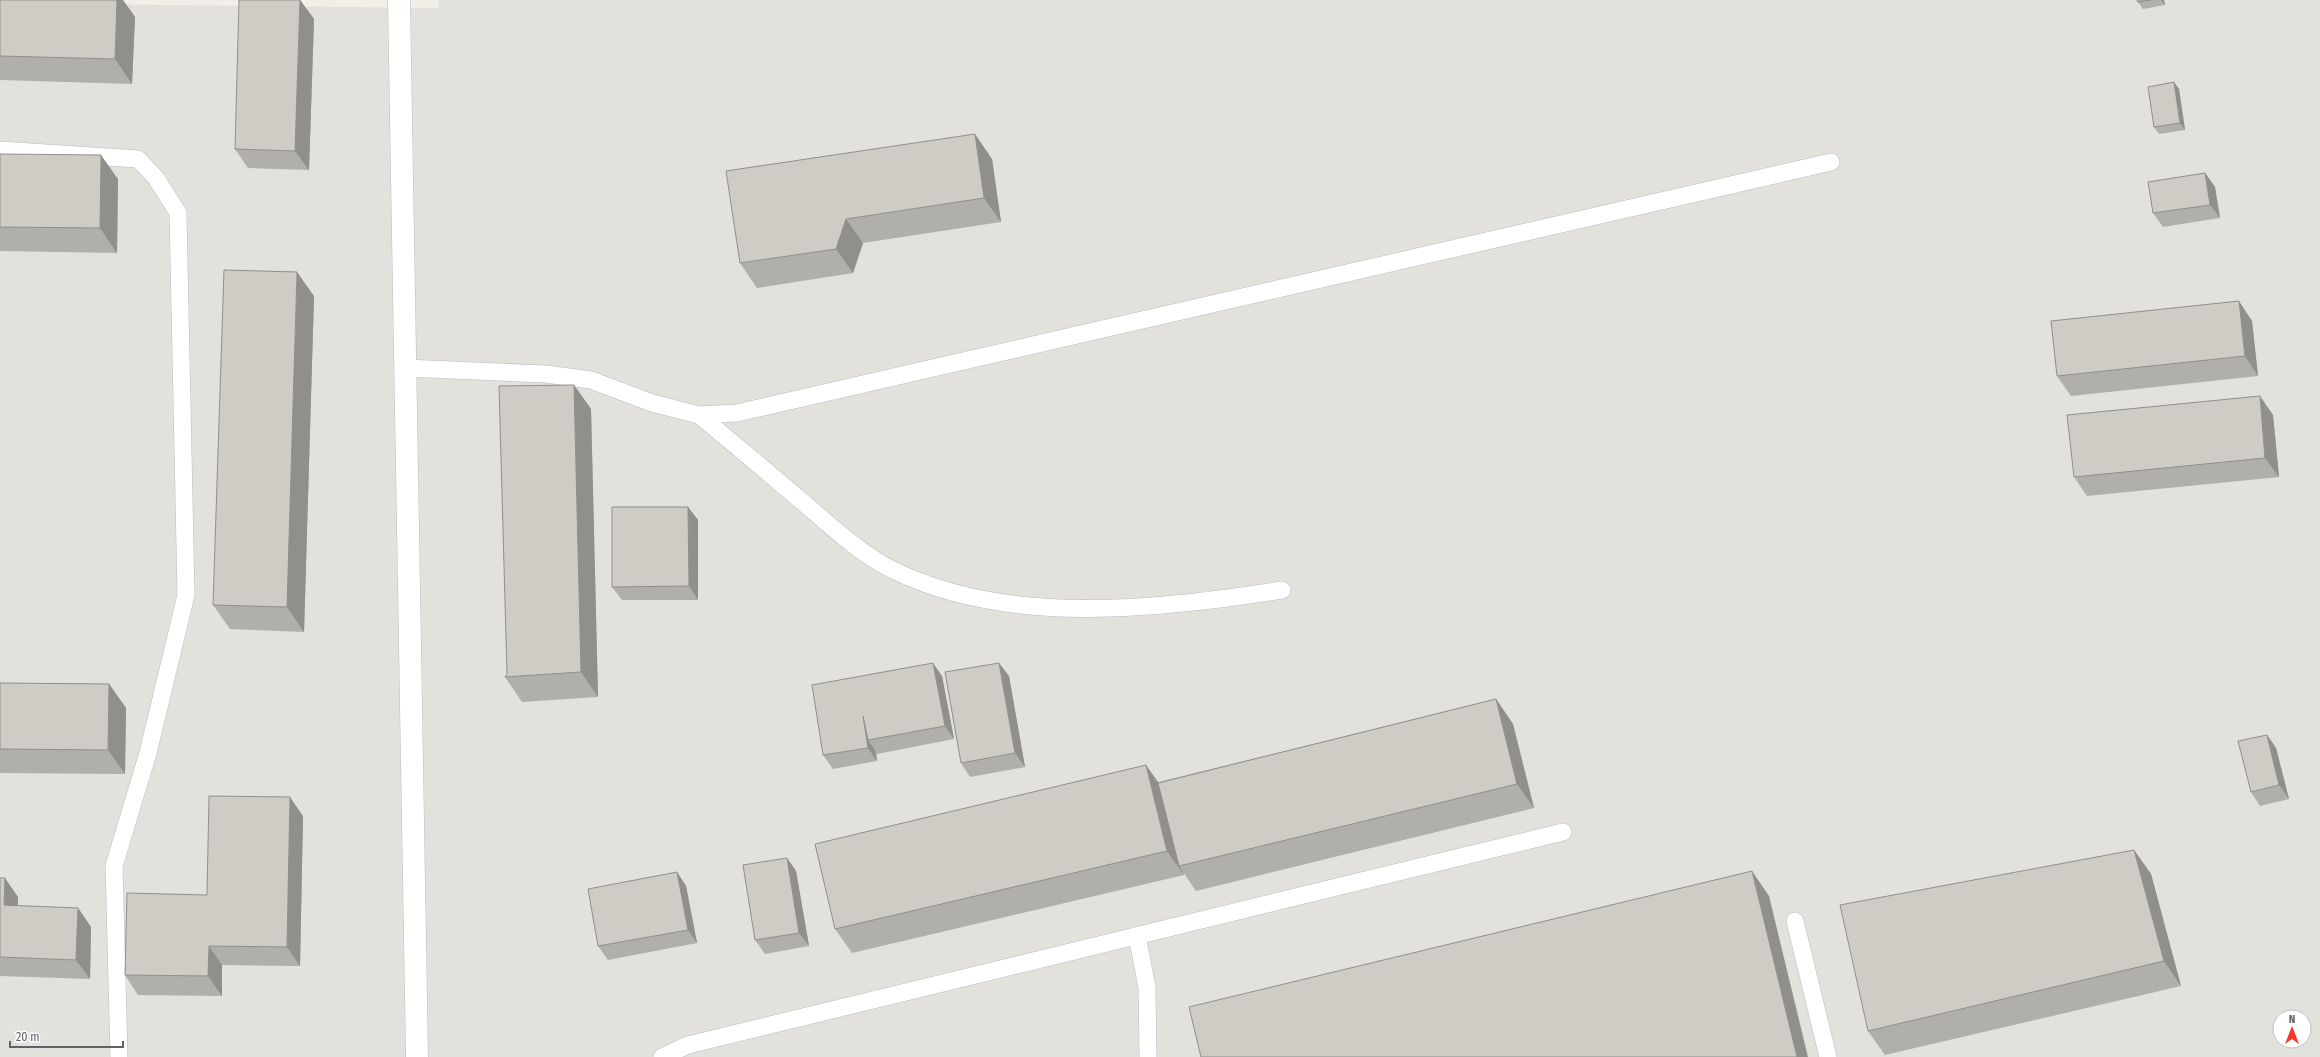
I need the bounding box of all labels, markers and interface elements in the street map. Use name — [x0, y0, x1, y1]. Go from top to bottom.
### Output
north arrow — [2272, 1009, 2312, 1049]
text: N — [2289, 1013, 2295, 1026]
scale bar — [10, 1023, 123, 1049]
text: 20 m — [16, 1030, 40, 1044]

